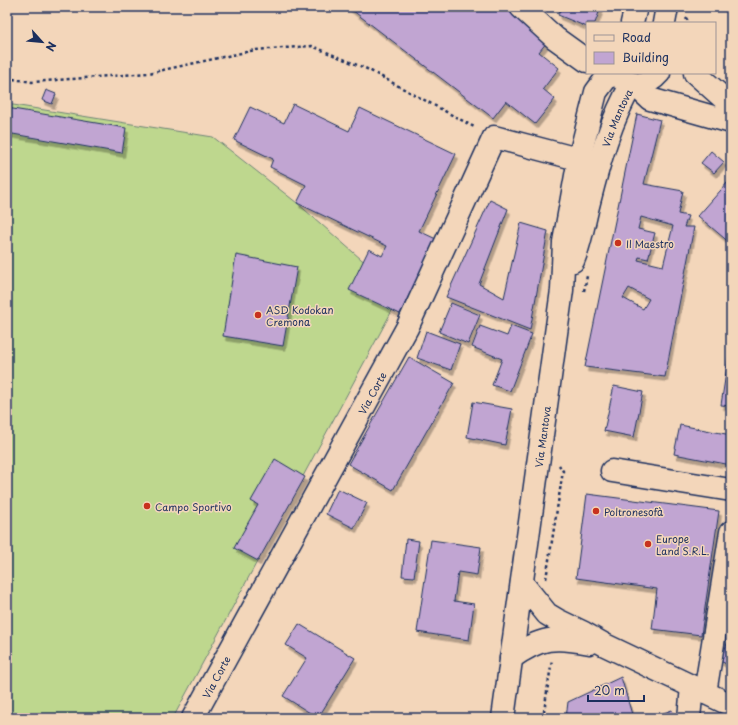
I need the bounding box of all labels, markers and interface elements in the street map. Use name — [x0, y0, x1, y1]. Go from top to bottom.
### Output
north arrow — [22, 22, 62, 62]
legend — [586, 22, 716, 74]
text: Road — [622, 28, 651, 46]
text: N — [42, 39, 61, 55]
text: Building — [622, 48, 669, 66]
street label: Via Mantova — [598, 85, 636, 149]
place label: Il Maestro — [626, 236, 674, 251]
marker: Il Maestro — [613, 238, 623, 248]
place label: ASD Kodokan Cremona — [266, 302, 333, 329]
marker: ASD Kodokan Cremona — [253, 310, 263, 320]
street label: Via Corte — [354, 369, 389, 417]
street label: Via Mantova — [530, 404, 554, 468]
place label: Campo Sportivo — [155, 499, 232, 514]
marker: Campo Sportivo — [142, 501, 152, 511]
place label: Poltronesofà — [604, 504, 664, 519]
marker: Poltronesofà — [591, 506, 601, 516]
place label: Europe Land S.R.L. — [656, 531, 709, 558]
marker: Europe Land S.R.L. — [643, 539, 653, 549]
street label: Via Corte — [198, 653, 233, 701]
scale bar — [588, 677, 644, 703]
text: 20 m — [594, 681, 625, 699]

